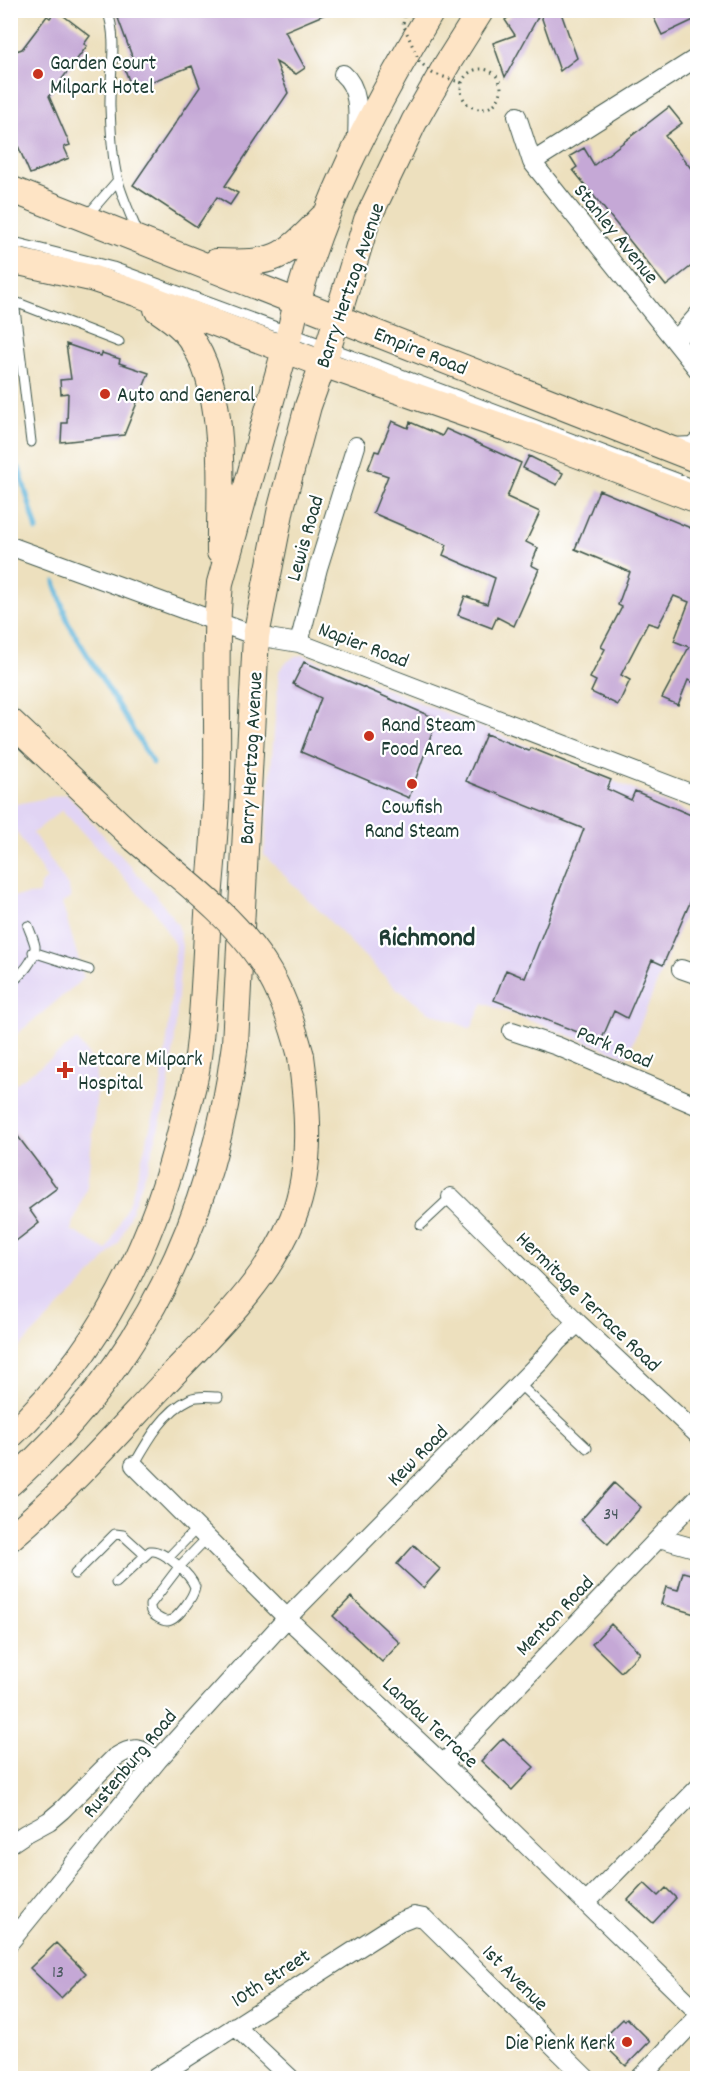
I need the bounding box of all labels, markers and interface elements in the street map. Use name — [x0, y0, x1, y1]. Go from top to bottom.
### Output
place label: Garden Court Milpark Hotel — [50, 50, 156, 104]
marker: Garden Court Milpark Hotel — [31, 67, 45, 81]
street label: Stanley Avenue — [565, 178, 665, 292]
street label: Barry Hertzog Avenue — [309, 199, 394, 373]
street label: Empire Road — [369, 320, 471, 385]
place label: Auto and General — [117, 382, 255, 412]
marker: Auto and General — [98, 387, 112, 401]
street label: Lewis Road — [280, 492, 333, 585]
street label: Napier Road — [313, 616, 413, 678]
street label: Barry Hertzog Avenue — [233, 671, 273, 845]
place label: Rand Steam Food Area — [381, 712, 476, 766]
marker: Rand Steam Food Area — [362, 729, 376, 743]
marker: Cowfish Rand Steam — [405, 777, 419, 791]
place label: Cowfish Rand Steam — [365, 794, 459, 848]
district label: Richmond — [378, 920, 476, 959]
street label: Park Road — [571, 1019, 656, 1078]
place label: Netcare Milpark Hospital — [78, 1046, 203, 1100]
marker: Netcare Milpark Hospital — [56, 1061, 74, 1079]
street label: Hermitage Terrace Road — [508, 1226, 666, 1381]
street label: Kew Road — [381, 1419, 457, 1495]
house number: 34 — [603, 1503, 619, 1528]
street label: Menton Road — [510, 1570, 602, 1664]
street label: Landau Terrace — [374, 1671, 484, 1777]
street label: Rustenburg Road — [77, 1704, 186, 1826]
street label: 1st Avenue — [474, 1939, 554, 2019]
street label: 10th Street — [226, 1942, 317, 2016]
house number: 13 — [52, 1961, 64, 1986]
place label: Die Pienk Kerk — [505, 2030, 615, 2060]
marker: Die Pienk Kerk — [620, 2035, 634, 2049]

